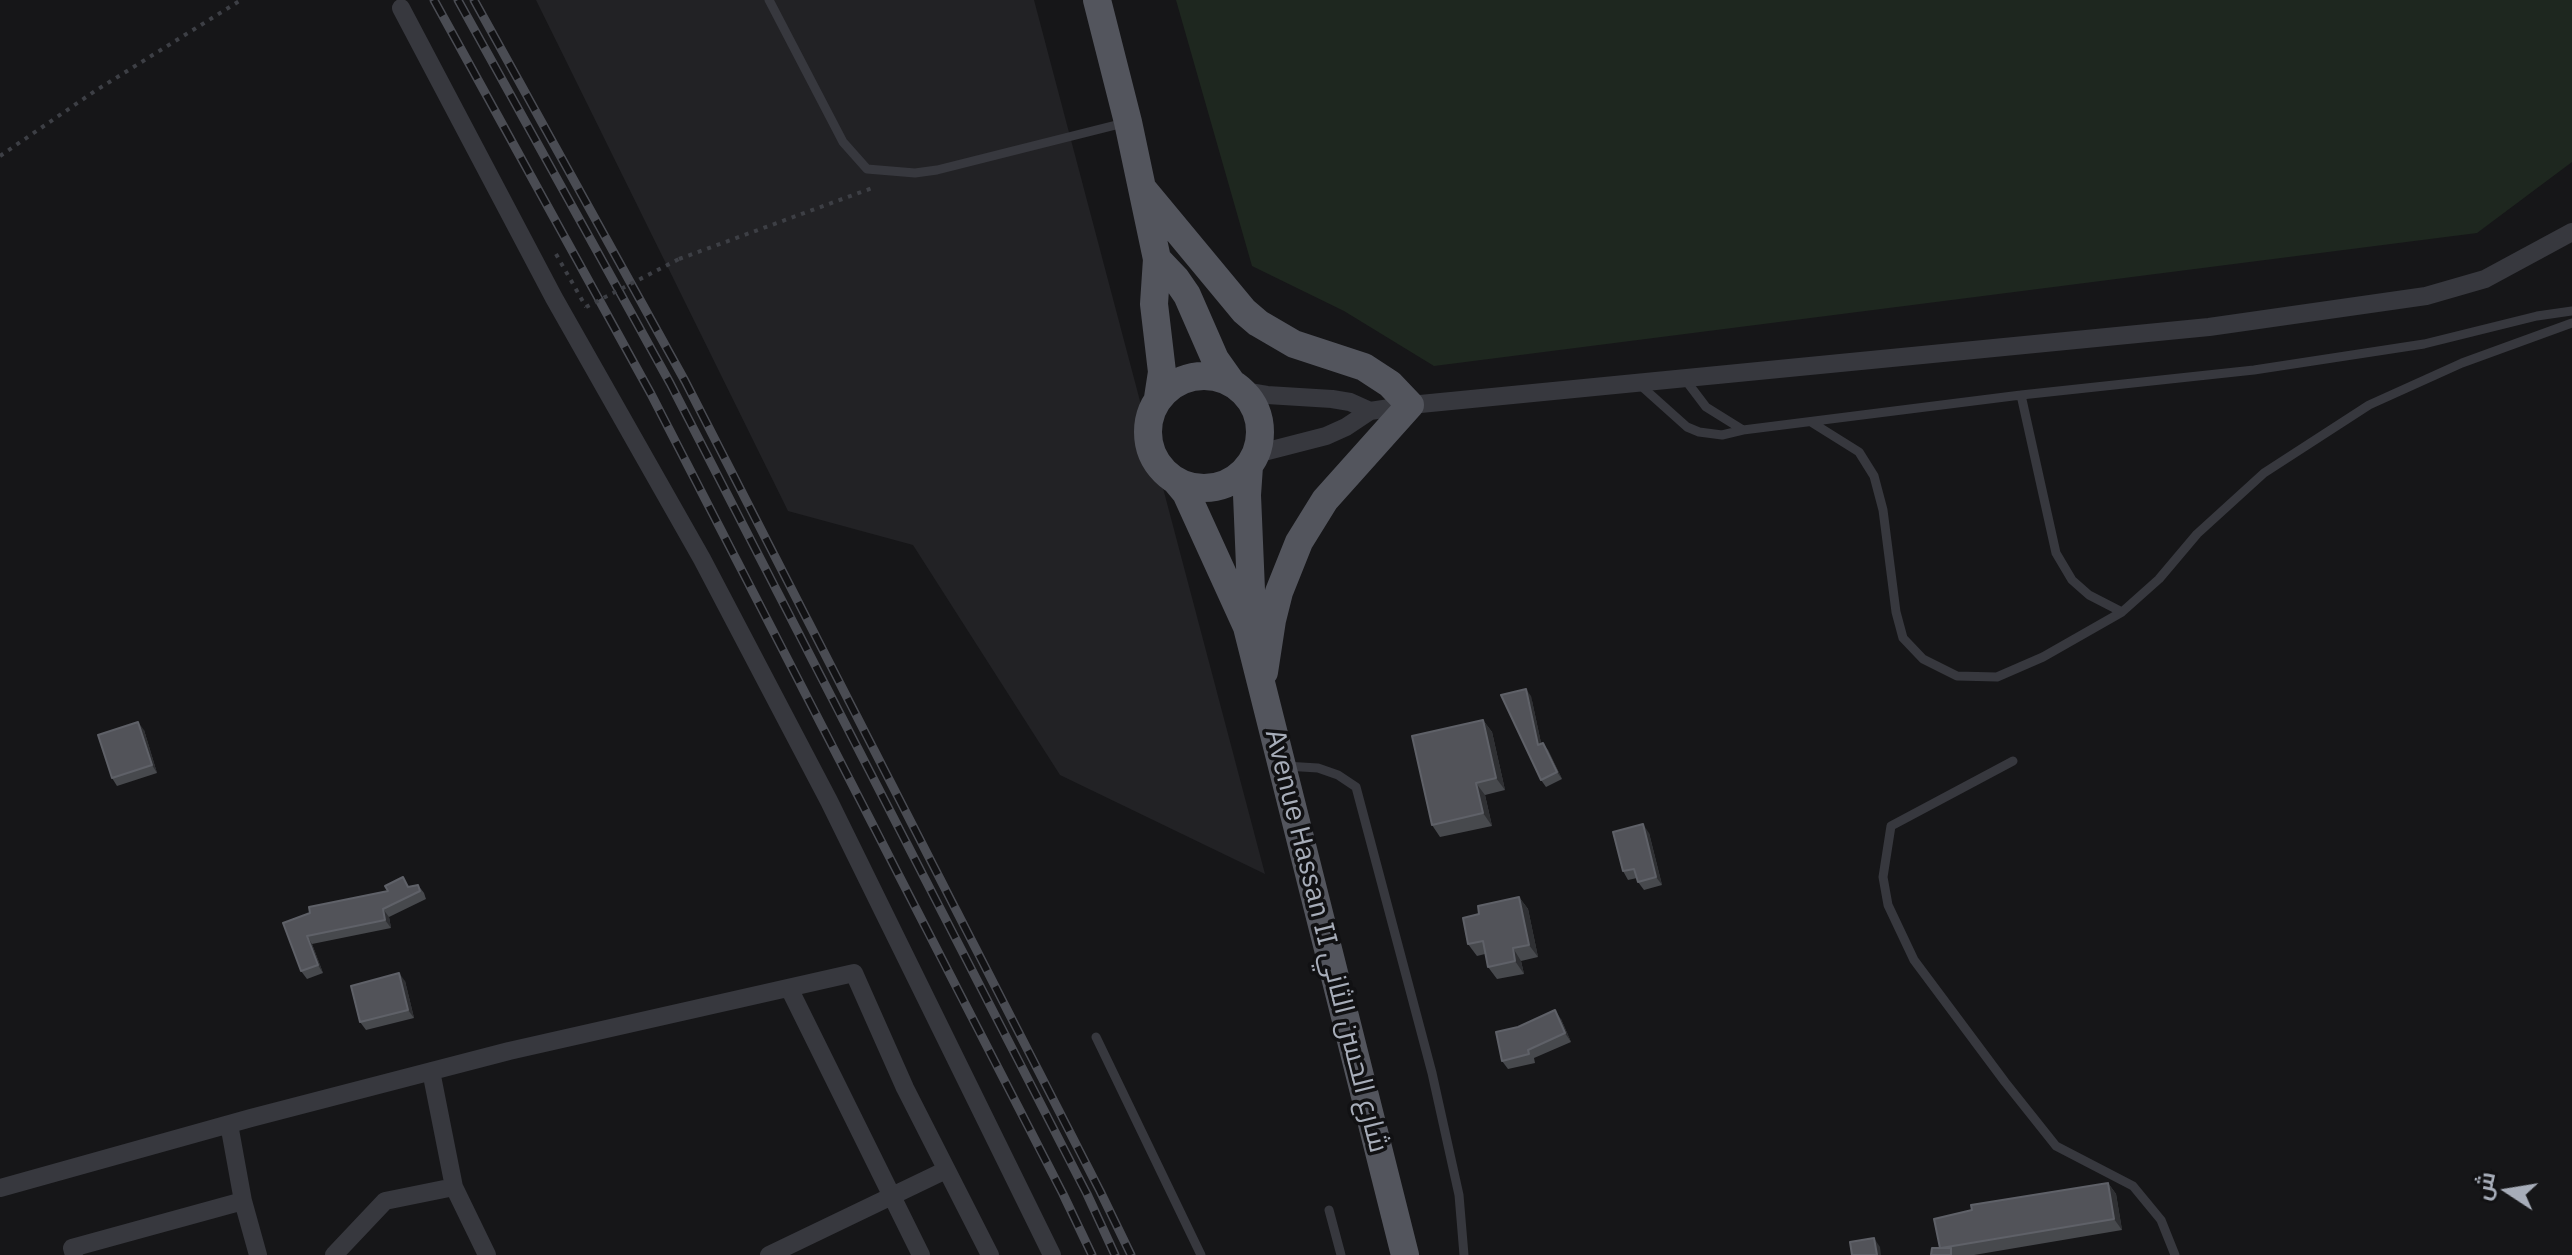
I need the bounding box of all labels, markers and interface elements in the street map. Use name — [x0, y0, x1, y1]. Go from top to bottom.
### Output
street label: Avenue Hassan II شارع الحسن الثاني — [1257, 726, 1395, 1156]
north arrow — [2468, 1151, 2548, 1231]
text: ش — [2467, 1169, 2501, 1203]

